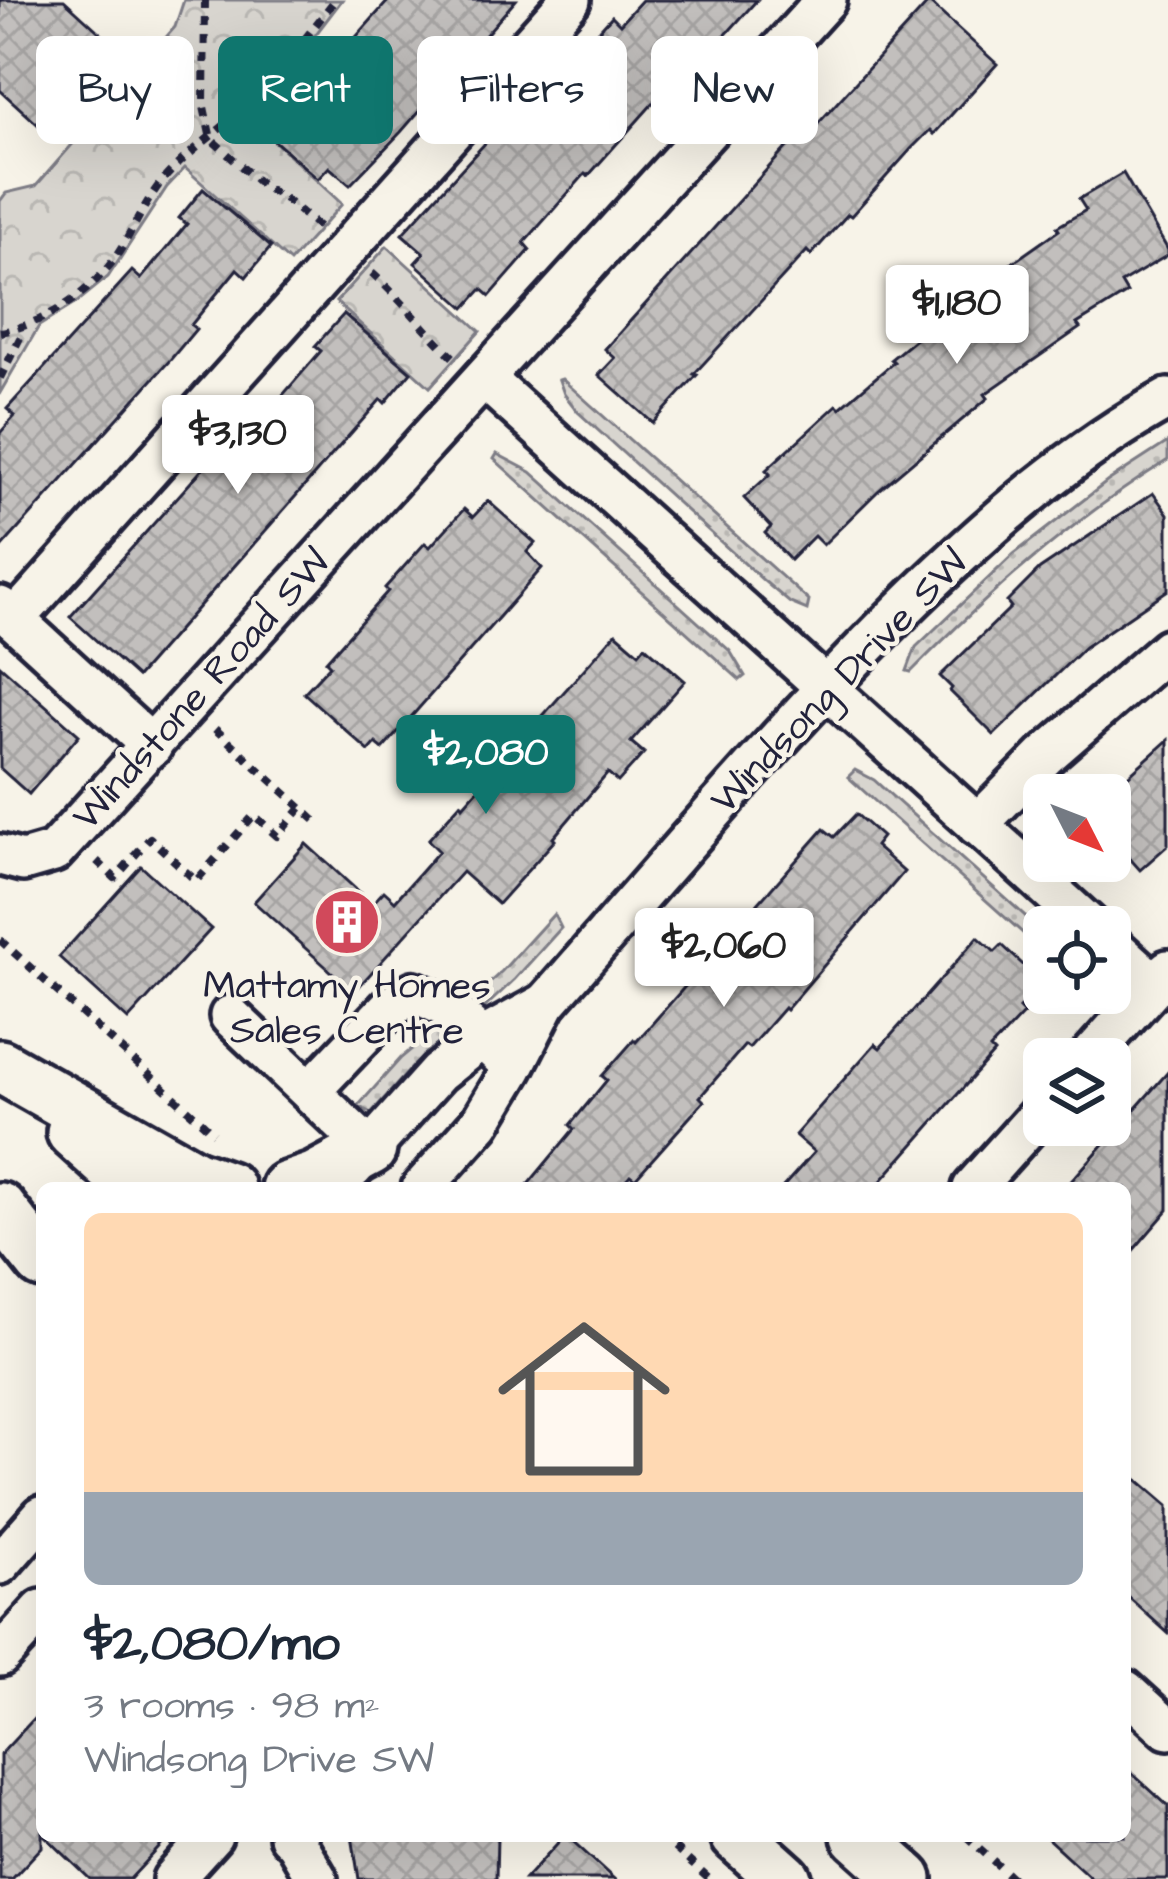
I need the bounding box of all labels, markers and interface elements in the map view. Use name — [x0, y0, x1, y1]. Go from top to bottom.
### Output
chip: Buy — [36, 36, 194, 144]
chip: Rent — [218, 36, 393, 144]
chip: Filters — [417, 36, 627, 144]
chip: New — [651, 36, 818, 144]
pin: $1,180 — [859, 265, 1055, 367]
text: $1,180 — [913, 277, 1001, 331]
pin: $3,130 — [140, 395, 336, 497]
text: $3,130 — [189, 407, 287, 461]
street label: Windstone Road SW — [61, 537, 344, 843]
street label: Windsong Drive SW — [699, 537, 981, 827]
pin: $2,080 — [388, 715, 584, 817]
text: $2,080 — [423, 727, 549, 781]
north arrow — [1023, 774, 1131, 882]
map controls — [1023, 774, 1131, 1146]
building icon: Mattamy Homes Sales Centre — [312, 887, 382, 957]
button: locate — [1023, 906, 1131, 1014]
pin: $2,060 — [626, 908, 822, 1010]
text: $2,060 — [662, 920, 786, 974]
place label: Mattamy Homes Sales Centre — [203, 960, 491, 1059]
button: layers — [1023, 1038, 1131, 1146]
icon: home — [476, 1291, 692, 1507]
text: $2,080/mo — [84, 1609, 340, 1680]
text: 3 rooms · 98 m² — [84, 1680, 380, 1734]
text: Windsong Drive SW — [84, 1734, 434, 1788]

